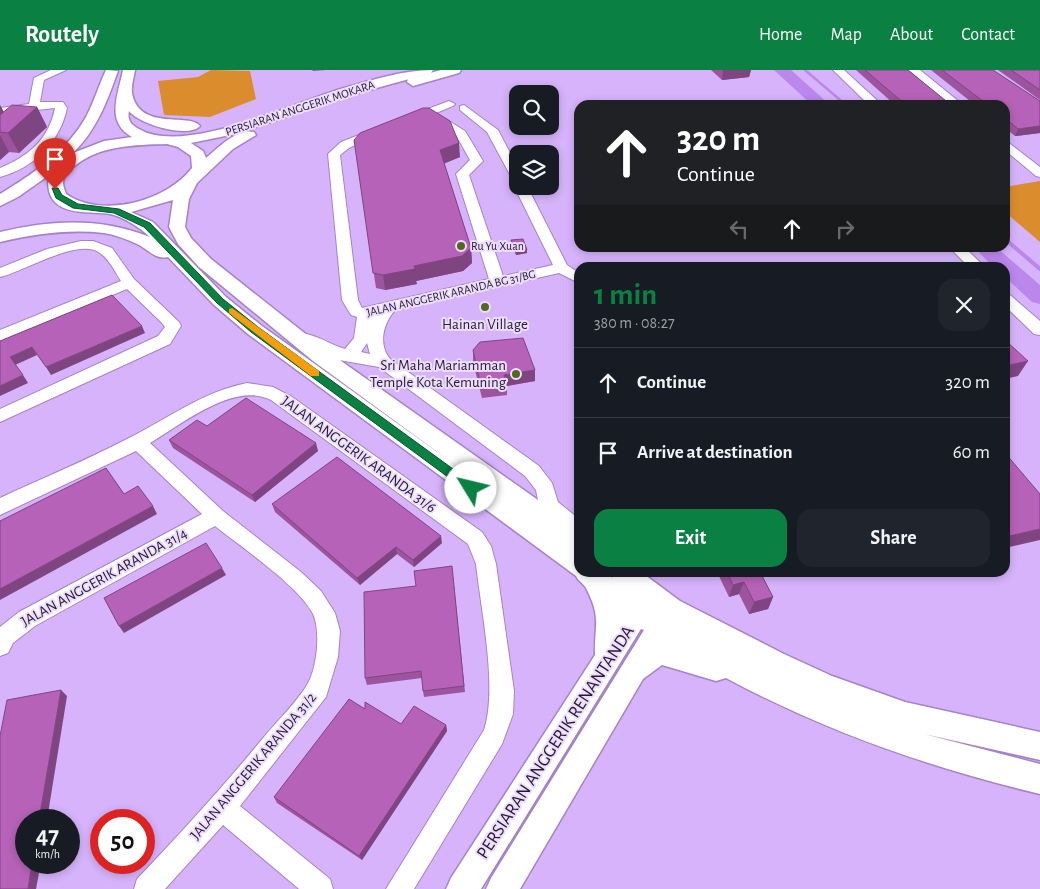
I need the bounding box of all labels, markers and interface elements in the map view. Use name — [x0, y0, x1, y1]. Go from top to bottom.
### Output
text: Routely — [25, 23, 99, 47]
text: Home — [759, 26, 802, 44]
text: Map — [830, 26, 862, 44]
text: About — [890, 26, 933, 44]
text: Contact — [961, 26, 1015, 44]
street label: PERSIARAN ANGGERIK MOKARA — [224, 78, 376, 138]
map controls — [509, 85, 559, 195]
button: search — [509, 85, 559, 135]
icon: ahead — [594, 120, 659, 185]
text: 320 m — [677, 122, 760, 157]
pin — [34, 138, 76, 189]
icon: arrive — [41, 145, 69, 173]
button: layers — [509, 145, 559, 195]
text: Continue — [677, 163, 755, 185]
icon: left — [725, 215, 753, 243]
icon: ahead — [778, 215, 806, 243]
icon: right — [831, 215, 859, 243]
marker: Ru Yu Xuan — [455, 240, 467, 252]
place label: Ru Yu Xuan — [471, 240, 524, 252]
street label: JALAN ANGGERIK ARANDA BG 31/BG — [365, 268, 537, 318]
button: close — [938, 279, 990, 331]
text: 1 min — [594, 280, 657, 310]
marker: Hainan Village — [479, 301, 491, 313]
text: 380 m · 08:27 — [594, 315, 675, 331]
place label: Hainan Village — [442, 317, 528, 332]
place label: Sri Maha Mariamman Temple Kota Kemuning — [370, 358, 507, 390]
marker: Sri Maha Mariamman Temple Kota Kemuning — [510, 368, 522, 380]
icon: ahead — [594, 369, 622, 397]
text: Continue — [637, 373, 706, 392]
text: 320 m — [945, 373, 990, 392]
street label: JALAN ANGGERIK ARANDA 31/6 — [279, 393, 439, 515]
icon: arrive — [594, 439, 622, 467]
text: Arrive at destination — [637, 443, 793, 462]
text: 60 m — [953, 443, 990, 462]
position arrow — [444, 461, 496, 513]
button: Exit — [594, 509, 787, 567]
button: Share — [797, 509, 990, 567]
street label: JALAN ANGGERIK ARANDA 31/4 — [19, 525, 190, 629]
street label: PERSIARAN ANGGERIK RENANTANDA — [474, 622, 638, 862]
street label: JALAN ANGGERIK ARANDA 31/2 — [188, 690, 319, 843]
speed limit sign: 50 — [90, 809, 155, 874]
text: 47 — [36, 823, 59, 848]
text: km/h — [35, 848, 60, 860]

